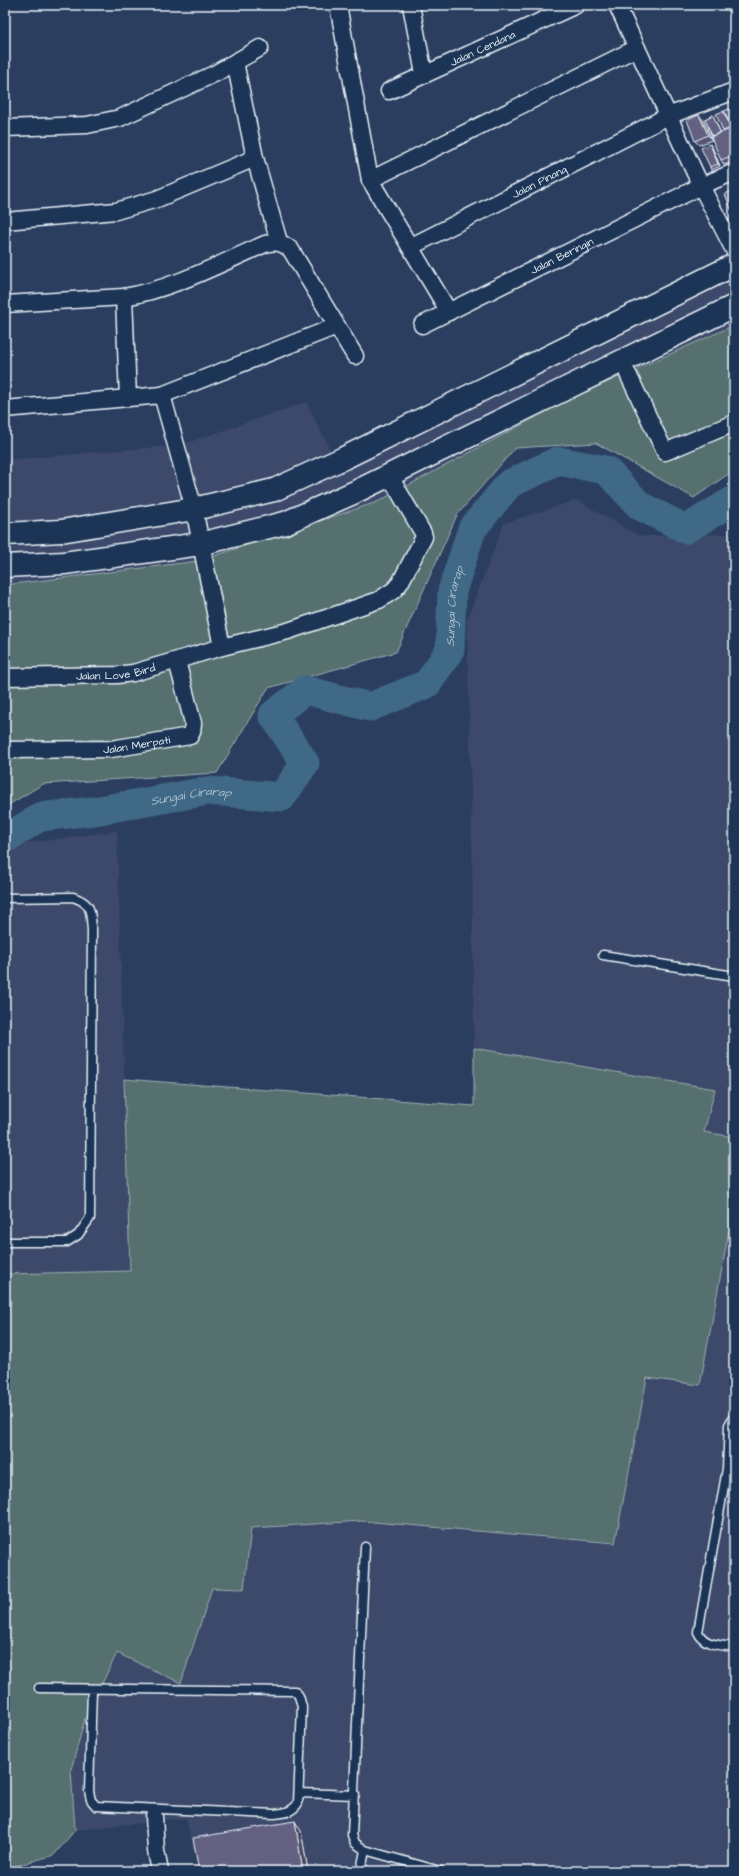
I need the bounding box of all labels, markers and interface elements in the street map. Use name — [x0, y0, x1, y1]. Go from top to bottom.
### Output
street label: Jalan Cendana — [448, 26, 518, 69]
street label: Jalan Pinang — [509, 161, 570, 202]
street label: Jalan Beringin — [528, 233, 596, 277]
water label: Sungai Cirarap — [442, 563, 468, 647]
street label: Jalan Love Bird — [76, 659, 157, 683]
street label: Jalan Merpati — [103, 732, 172, 757]
water label: Sungai Cirarap — [149, 782, 233, 809]

